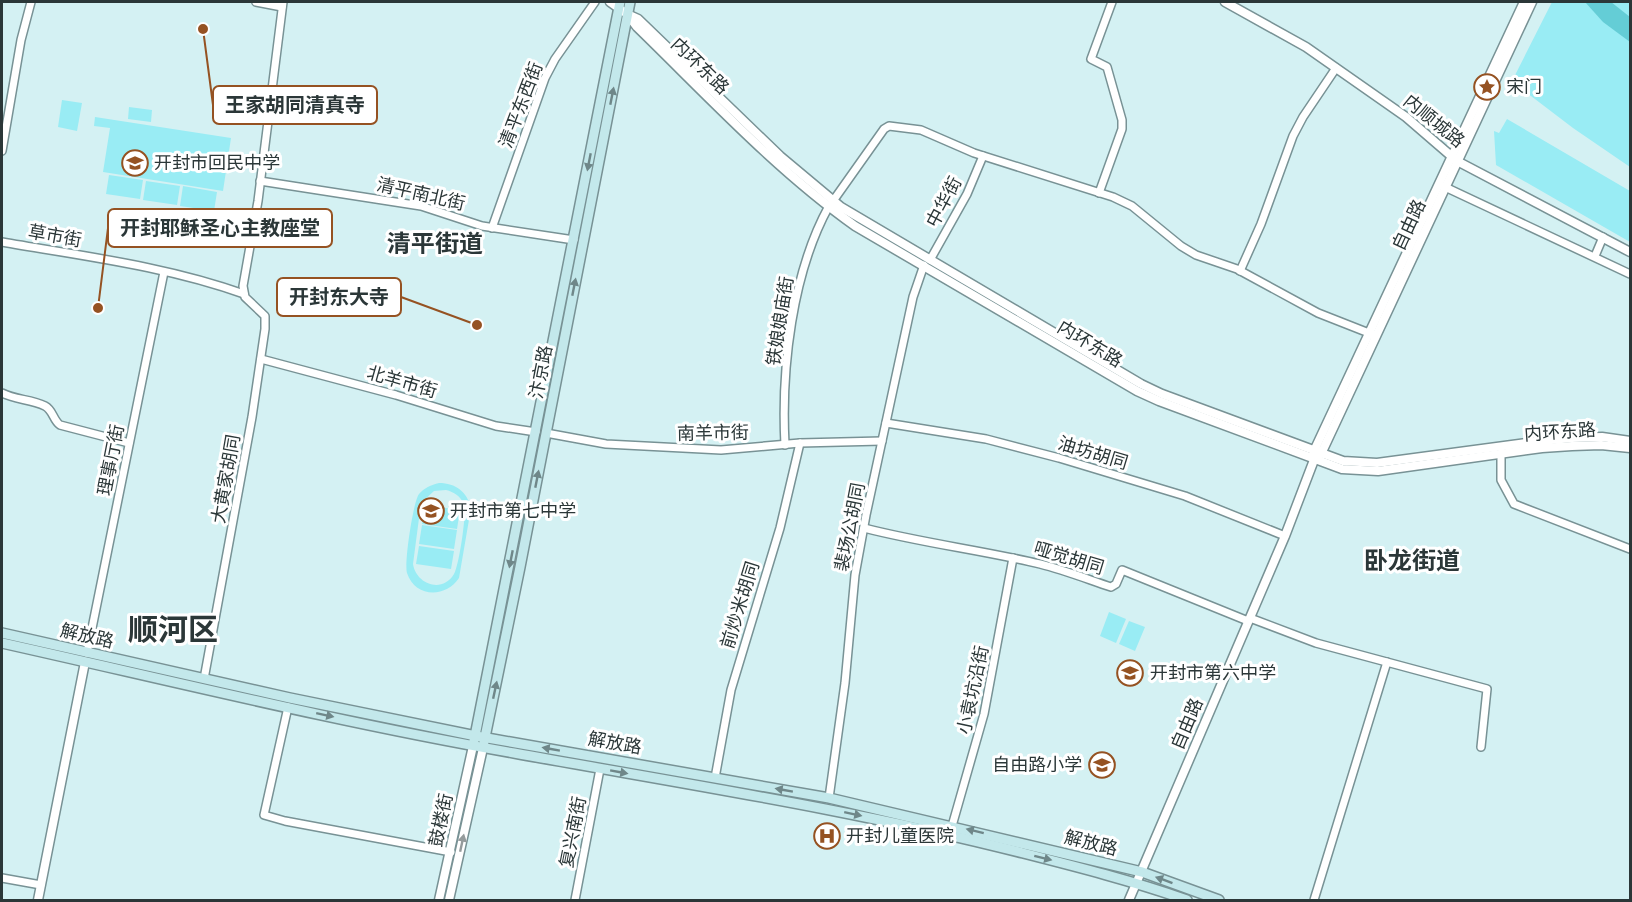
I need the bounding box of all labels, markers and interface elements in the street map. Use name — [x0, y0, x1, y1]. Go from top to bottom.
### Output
street label: 内环东路 — [667, 32, 734, 98]
street label: 清平东西街 — [494, 59, 546, 151]
place icon: 宋门 — [1472, 72, 1502, 102]
place label: 宋门 — [1506, 75, 1542, 97]
callout: 王家胡同清真寺 — [213, 86, 377, 124]
one-way arrow — [608, 86, 617, 105]
street label: 内顺城路 — [1400, 89, 1470, 151]
text: 王家胡同清真寺 — [225, 92, 365, 116]
school or university icon: 开封市回民中学 — [120, 148, 150, 178]
place label: 开封市回民中学 — [154, 151, 280, 173]
one-way arrow — [584, 153, 593, 172]
street label: 清平南北街 — [375, 172, 468, 214]
street label: 中华街 — [921, 173, 966, 231]
street label: 自由路 — [1387, 195, 1429, 254]
callout: 开封耶稣圣心主教座堂 — [108, 209, 332, 247]
text: 开封耶稣圣心主教座堂 — [120, 215, 320, 239]
street label: 草市街 — [27, 219, 84, 251]
district label: 清平街道 — [387, 228, 483, 257]
street label: 铁娘娘庙街 — [761, 275, 797, 367]
callout: 开封东大寺 — [277, 278, 401, 316]
one-way arrow — [570, 278, 579, 297]
text: 开封东大寺 — [289, 284, 389, 308]
street label: 内环东路 — [1054, 315, 1127, 371]
street label: 汴京路 — [524, 343, 556, 400]
street label: 北羊市街 — [365, 361, 440, 402]
street label: 内环东路 — [1523, 418, 1597, 444]
street label: 南羊市街 — [677, 420, 749, 444]
street label: 理事厅街 — [92, 422, 128, 497]
street label: 油坊胡同 — [1056, 431, 1131, 473]
street label: 大黄家胡同 — [206, 433, 244, 525]
one-way arrow — [533, 469, 542, 488]
street label: 裴场公胡同 — [830, 481, 868, 573]
school or university icon: 开封市第七中学 — [416, 496, 446, 526]
place label: 开封市第七中学 — [450, 499, 576, 521]
street label: 哑觉胡同 — [1032, 536, 1107, 578]
district label: 卧龙街道 — [1364, 545, 1460, 574]
one-way arrow — [506, 550, 515, 569]
street label: 前炒米胡同 — [715, 558, 763, 651]
district label: 顺河区 — [128, 610, 218, 646]
street label: 解放路 — [58, 618, 116, 652]
street label: 小袁坑沿街 — [952, 643, 992, 736]
school or university icon: 开封市第六中学 — [1115, 658, 1145, 688]
place label: 开封市第六中学 — [1150, 661, 1276, 683]
one-way arrow — [490, 681, 500, 700]
street label: 自由路 — [1165, 694, 1207, 753]
one-way arrow — [316, 710, 334, 720]
street label: 解放路 — [587, 726, 644, 758]
one-way arrow — [541, 744, 560, 753]
school or university icon: 自由路小学 — [1087, 750, 1117, 780]
place label: 自由路小学 — [992, 753, 1082, 775]
one-way arrow — [610, 768, 629, 777]
one-way arrow — [775, 785, 794, 794]
street label: 鼓楼街 — [424, 791, 456, 848]
street label: 复兴南街 — [554, 794, 590, 869]
one-way arrow — [844, 810, 863, 819]
hospital icon: 开封儿童医院 — [812, 821, 842, 851]
place label: 开封儿童医院 — [846, 824, 954, 846]
street label: 解放路 — [1062, 825, 1120, 859]
one-way arrow — [966, 826, 984, 836]
one-way arrow — [458, 834, 467, 853]
one-way arrow — [1033, 854, 1052, 864]
one-way arrow — [1154, 875, 1172, 885]

